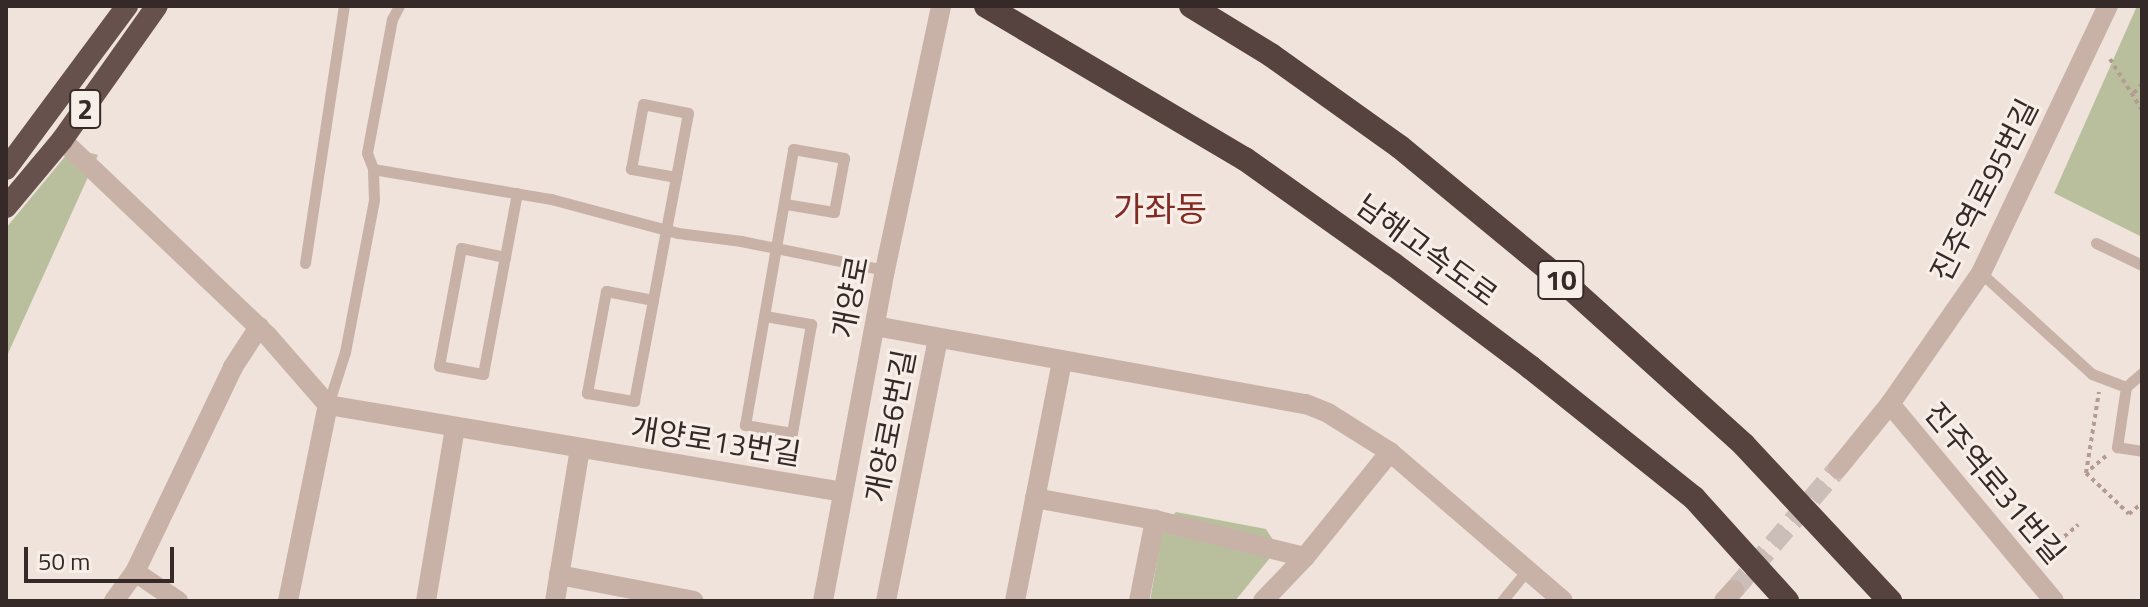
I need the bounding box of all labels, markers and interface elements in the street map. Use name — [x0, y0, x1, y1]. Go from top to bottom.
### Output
road number: 2 — [69, 85, 101, 133]
street label: 진주역로95번길 — [1923, 93, 2045, 287]
street label: 남해고속도로 — [1349, 187, 1505, 313]
district label: 가좌동 — [1113, 189, 1207, 229]
street label: 개양로 — [824, 253, 876, 341]
road number: 10 — [1537, 256, 1585, 304]
street label: 개양로6번길 — [858, 347, 922, 505]
street label: 진주역로31번길 — [1917, 395, 2073, 571]
street label: 개양로13번길 — [628, 410, 804, 472]
scale bar — [28, 531, 178, 581]
text: 50 m — [38, 543, 90, 579]

